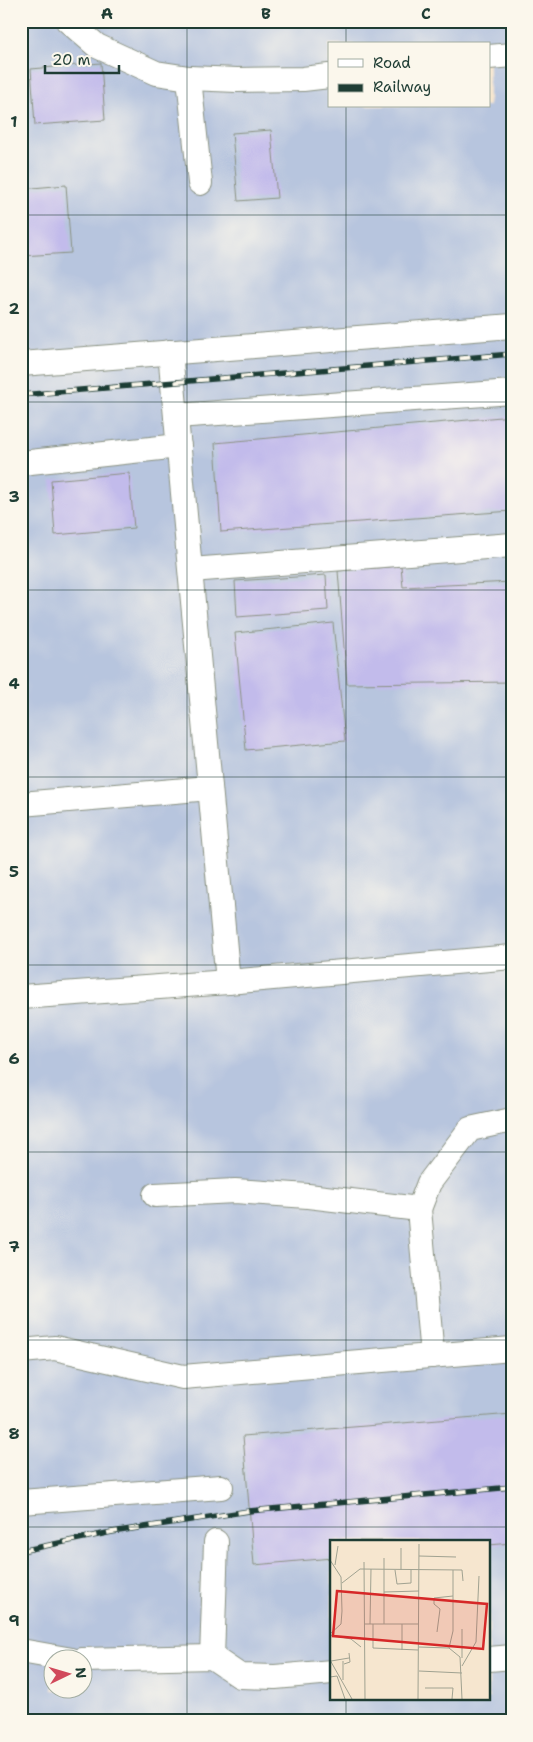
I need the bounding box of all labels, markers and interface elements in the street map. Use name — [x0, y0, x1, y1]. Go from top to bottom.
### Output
text: A — [101, 3, 113, 24]
text: B — [261, 3, 271, 24]
text: C — [421, 3, 431, 24]
scale bar — [45, 42, 119, 74]
legend — [328, 42, 490, 108]
text: 20 m — [52, 50, 91, 70]
text: Road — [373, 53, 411, 73]
text: Railway — [373, 77, 431, 97]
text: 1 — [10, 111, 18, 132]
text: 2 — [8, 298, 20, 319]
text: 3 — [8, 486, 20, 507]
text: 4 — [8, 673, 20, 694]
text: 5 — [9, 861, 19, 882]
text: 6 — [8, 1048, 20, 1069]
text: 7 — [8, 1236, 20, 1257]
text: 8 — [8, 1423, 20, 1444]
inset map — [330, 1540, 490, 1700]
text: 9 — [8, 1610, 20, 1631]
north arrow — [42, 1650, 92, 1700]
text: N — [72, 1667, 90, 1679]

